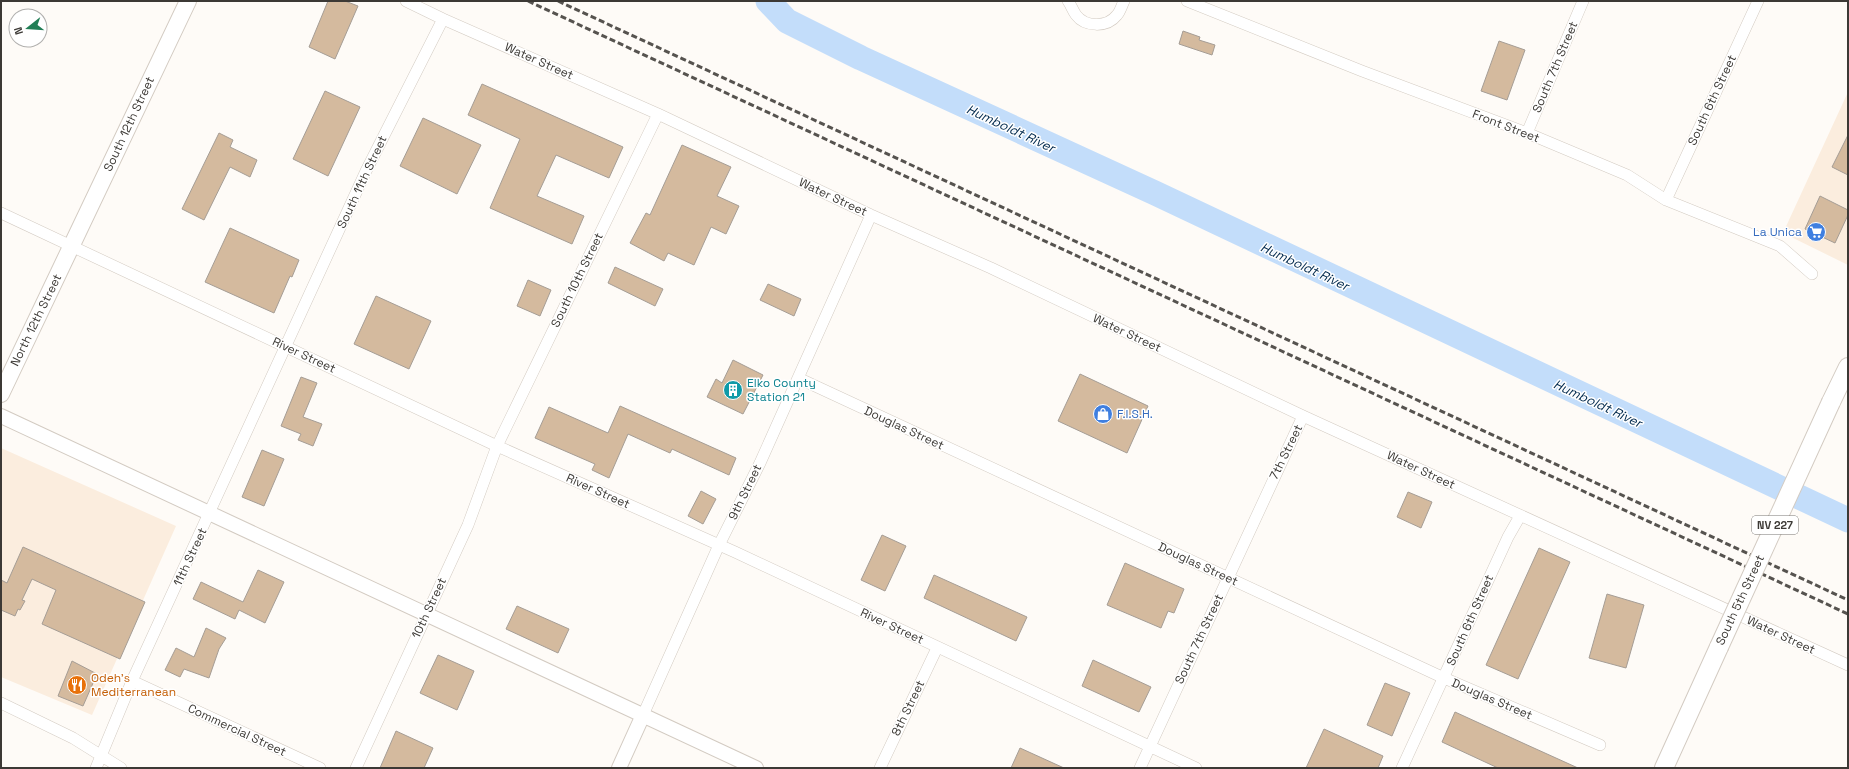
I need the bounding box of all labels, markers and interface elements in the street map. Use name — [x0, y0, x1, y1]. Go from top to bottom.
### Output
north arrow — [8, 8, 48, 48]
street label: South 7th Street — [1529, 19, 1581, 115]
text: N — [11, 25, 26, 36]
street label: Water Street — [502, 39, 576, 83]
street label: South 6th Street — [1684, 52, 1740, 148]
street label: South 12th Street — [100, 74, 158, 174]
water label: Humboldt River — [964, 101, 1060, 157]
street label: Front Street — [1470, 106, 1542, 146]
street label: South 11th Street — [333, 133, 391, 231]
street label: Water Street — [796, 174, 870, 220]
supermarket icon: La Unica — [1805, 221, 1827, 243]
place label: La Unica — [1753, 224, 1802, 240]
street label: South 10th Street — [547, 230, 607, 330]
water label: Humboldt River — [1258, 239, 1354, 295]
street label: North 12th Street — [7, 271, 65, 369]
street label: Water Street — [1090, 310, 1164, 356]
street label: River Street — [270, 333, 338, 377]
place label: Elko County Station 21 — [747, 375, 816, 405]
water label: Humboldt River — [1551, 376, 1647, 432]
building icon: Elko County Station 21 — [722, 379, 744, 401]
street label: Douglas Street — [862, 403, 946, 453]
shop icon: F.I.S.H. — [1092, 403, 1114, 425]
place label: F.I.S.H. — [1117, 406, 1153, 422]
street label: 7th Street — [1266, 422, 1306, 482]
street label: Water Street — [1384, 447, 1458, 493]
street label: 9th Street — [725, 462, 765, 522]
street label: River Street — [564, 470, 632, 512]
road number: NV 227 — [1752, 516, 1798, 534]
street label: 11th Street — [170, 525, 210, 589]
street label: Douglas Street — [1156, 539, 1240, 589]
street label: South 5th Street — [1712, 552, 1768, 648]
street label: South 6th Street — [1443, 572, 1497, 668]
street label: 10th Street — [408, 575, 450, 641]
street label: South 7th Street — [1171, 591, 1227, 687]
street label: River Street — [858, 604, 926, 648]
street label: Water Street — [1744, 612, 1818, 658]
place label: Odeh's Mediterranean — [91, 670, 176, 700]
restaurant icon: Odeh's Mediterranean — [66, 674, 88, 696]
street label: Douglas Street — [1449, 675, 1535, 723]
street label: 8th Street — [888, 677, 928, 739]
street label: Commercial Street — [185, 700, 289, 760]

